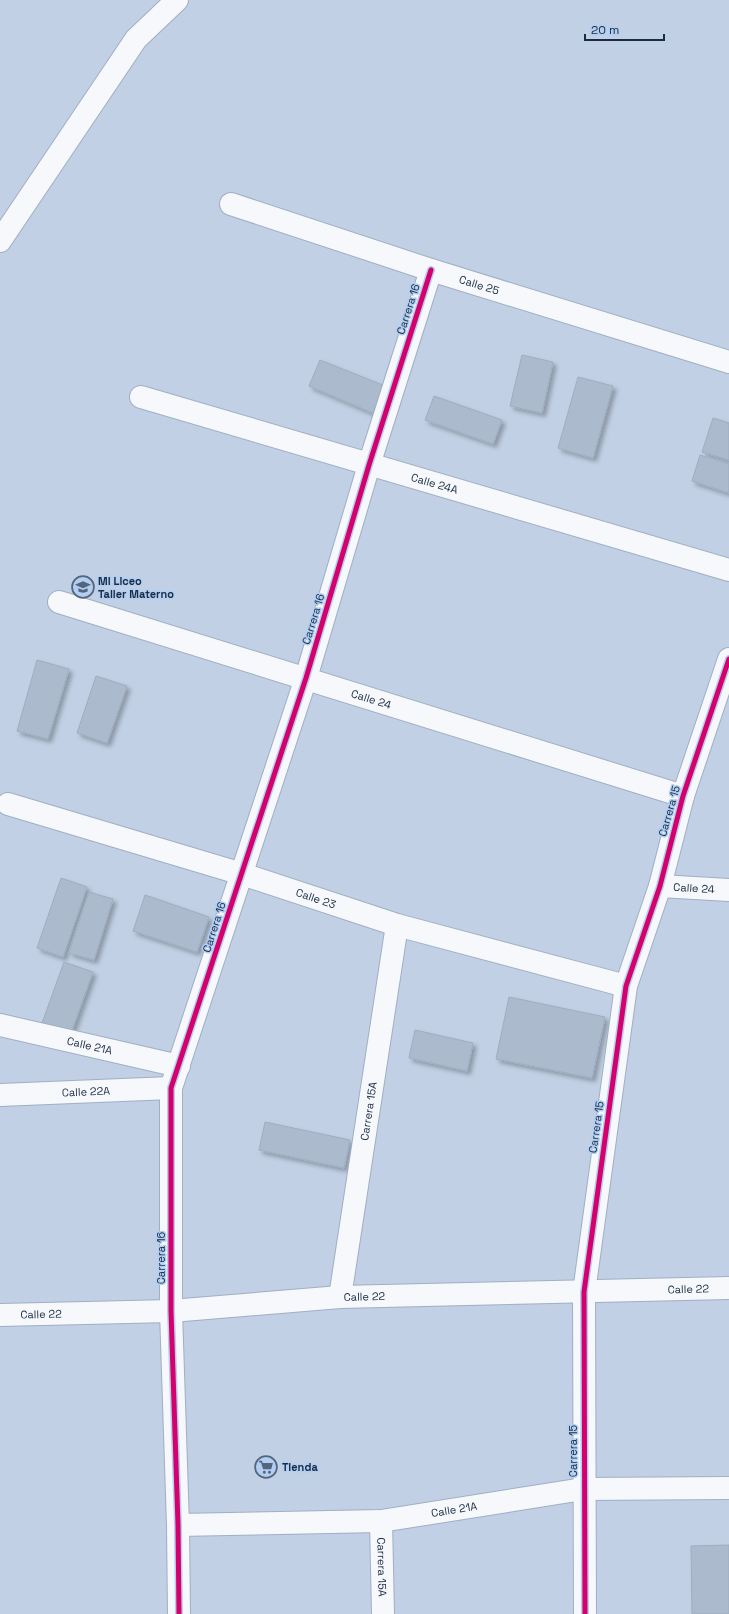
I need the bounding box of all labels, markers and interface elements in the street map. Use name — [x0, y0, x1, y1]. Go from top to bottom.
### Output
scale bar — [585, 16, 664, 42]
text: 20 m — [591, 22, 619, 38]
street label: Calle 25 — [457, 272, 501, 298]
street label: Carrera 16 — [393, 282, 423, 336]
street label: Calle 24A — [409, 470, 460, 497]
school or university icon: Mi Liceo Taller Materno — [70, 574, 96, 600]
place label: Mi Liceo Taller Materno — [98, 574, 174, 601]
street label: Carrera 16 — [299, 592, 327, 646]
street label: Calle 24 — [349, 686, 393, 712]
street label: Carrera 15 — [655, 784, 683, 838]
street label: Calle 24 — [673, 880, 715, 896]
street label: Calle 23 — [294, 885, 338, 912]
street label: Carrera 16 — [199, 900, 229, 954]
street label: Calle 21A — [66, 1034, 114, 1058]
street label: Carrera 15A — [357, 1081, 380, 1142]
street label: Calle 22A — [61, 1083, 110, 1099]
street label: Carrera 15 — [585, 1100, 607, 1154]
street label: Carrera 16 — [154, 1232, 168, 1284]
street label: Calle 22 — [667, 1281, 710, 1296]
street label: Calle 22 — [344, 1289, 386, 1304]
street label: Calle 22 — [20, 1307, 62, 1322]
street label: Carrera 15 — [566, 1424, 580, 1477]
supermarket icon: Tienda — [253, 1454, 279, 1480]
place label: Tienda — [282, 1460, 318, 1474]
street label: Calle 21A — [430, 1499, 478, 1520]
street label: Carrera 15A — [374, 1537, 390, 1597]

